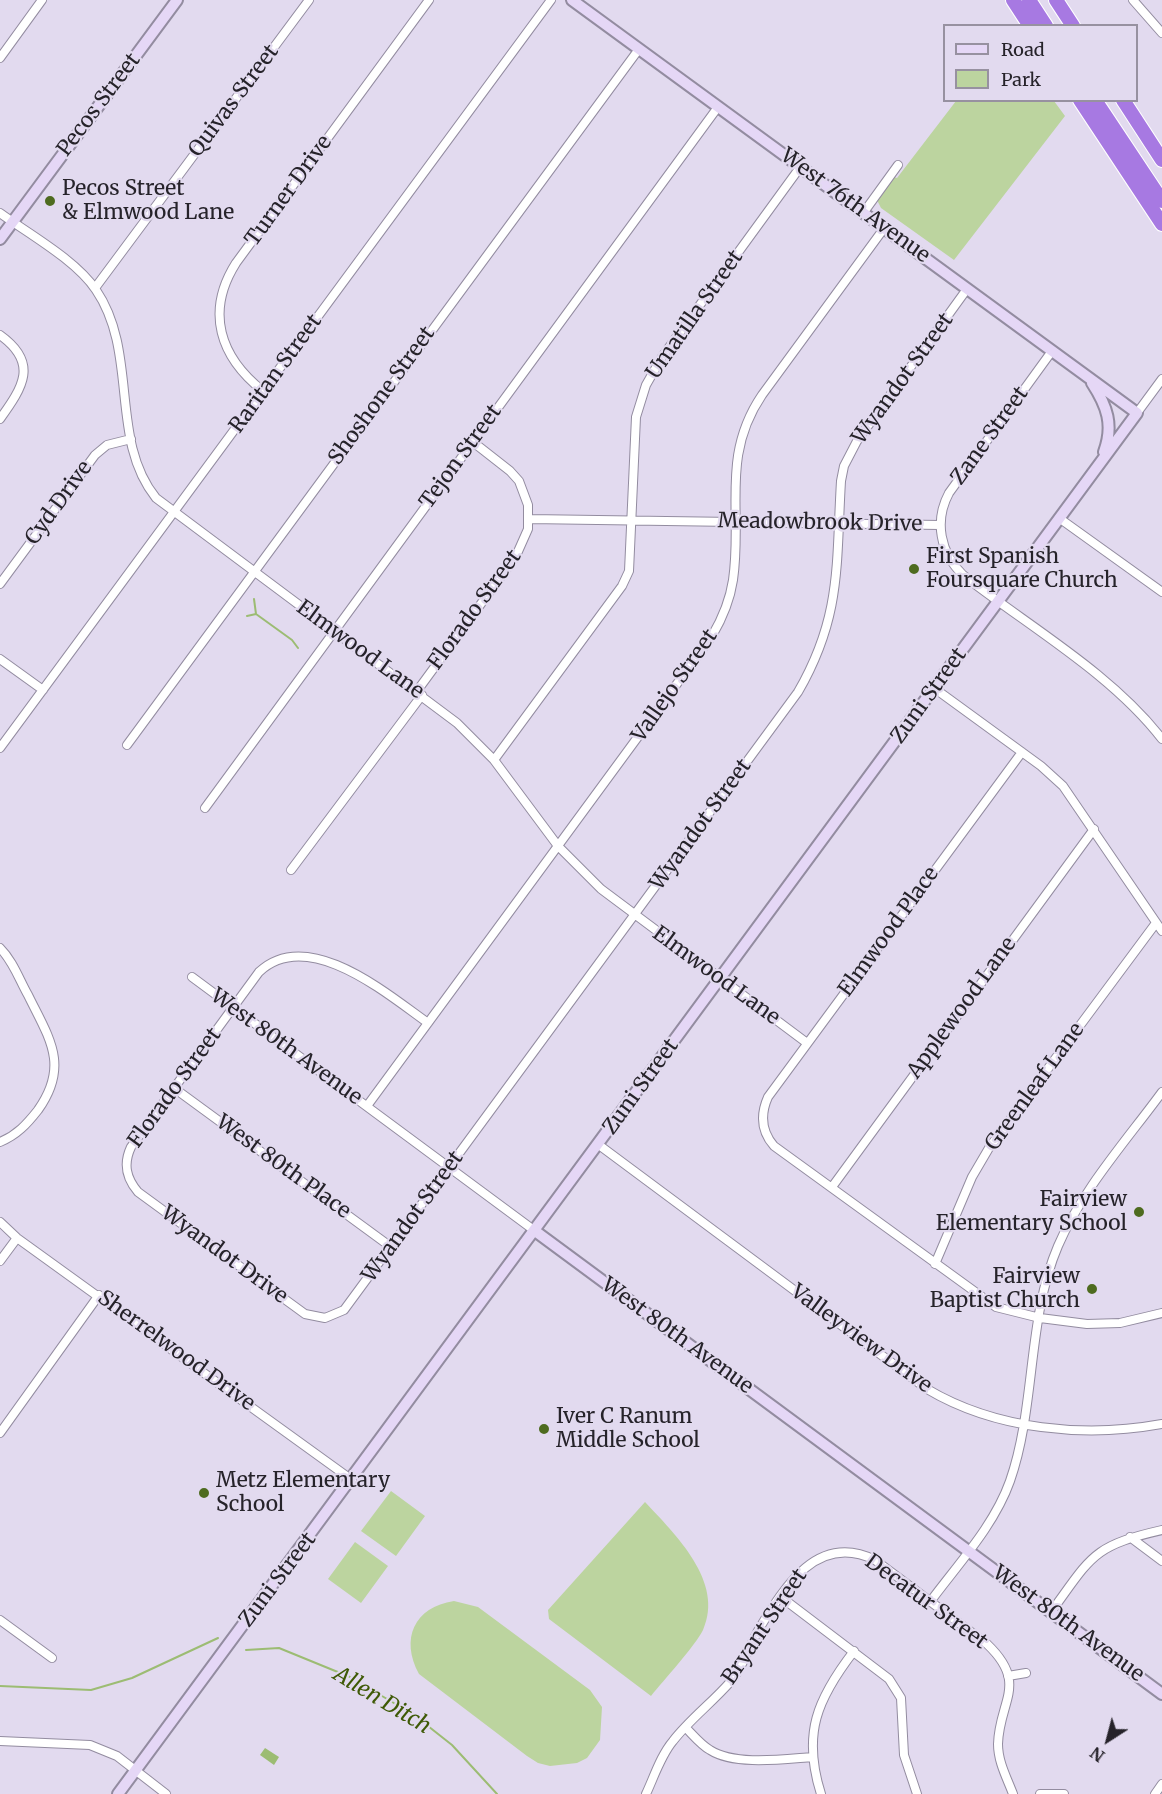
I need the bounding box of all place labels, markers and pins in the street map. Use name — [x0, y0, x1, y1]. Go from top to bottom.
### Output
place label: Pecos Street & Elmwood Lane — [62, 176, 234, 226]
marker: Pecos Street & Elmwood Lane — [43, 194, 57, 208]
place label: First Spanish Foursquare Church — [926, 544, 1118, 594]
marker: First Spanish Foursquare Church — [907, 562, 921, 576]
place label: Fairview Elementary School — [936, 1187, 1127, 1237]
marker: Fairview Elementary School — [1132, 1205, 1146, 1219]
place label: Fairview Baptist Church — [930, 1264, 1080, 1314]
marker: Fairview Baptist Church — [1085, 1282, 1099, 1296]
place label: Iver C Ranum Middle School — [556, 1404, 700, 1454]
marker: Iver C Ranum Middle School — [537, 1422, 551, 1436]
place label: Metz Elementary School — [216, 1468, 390, 1518]
marker: Metz Elementary School — [197, 1486, 211, 1500]

